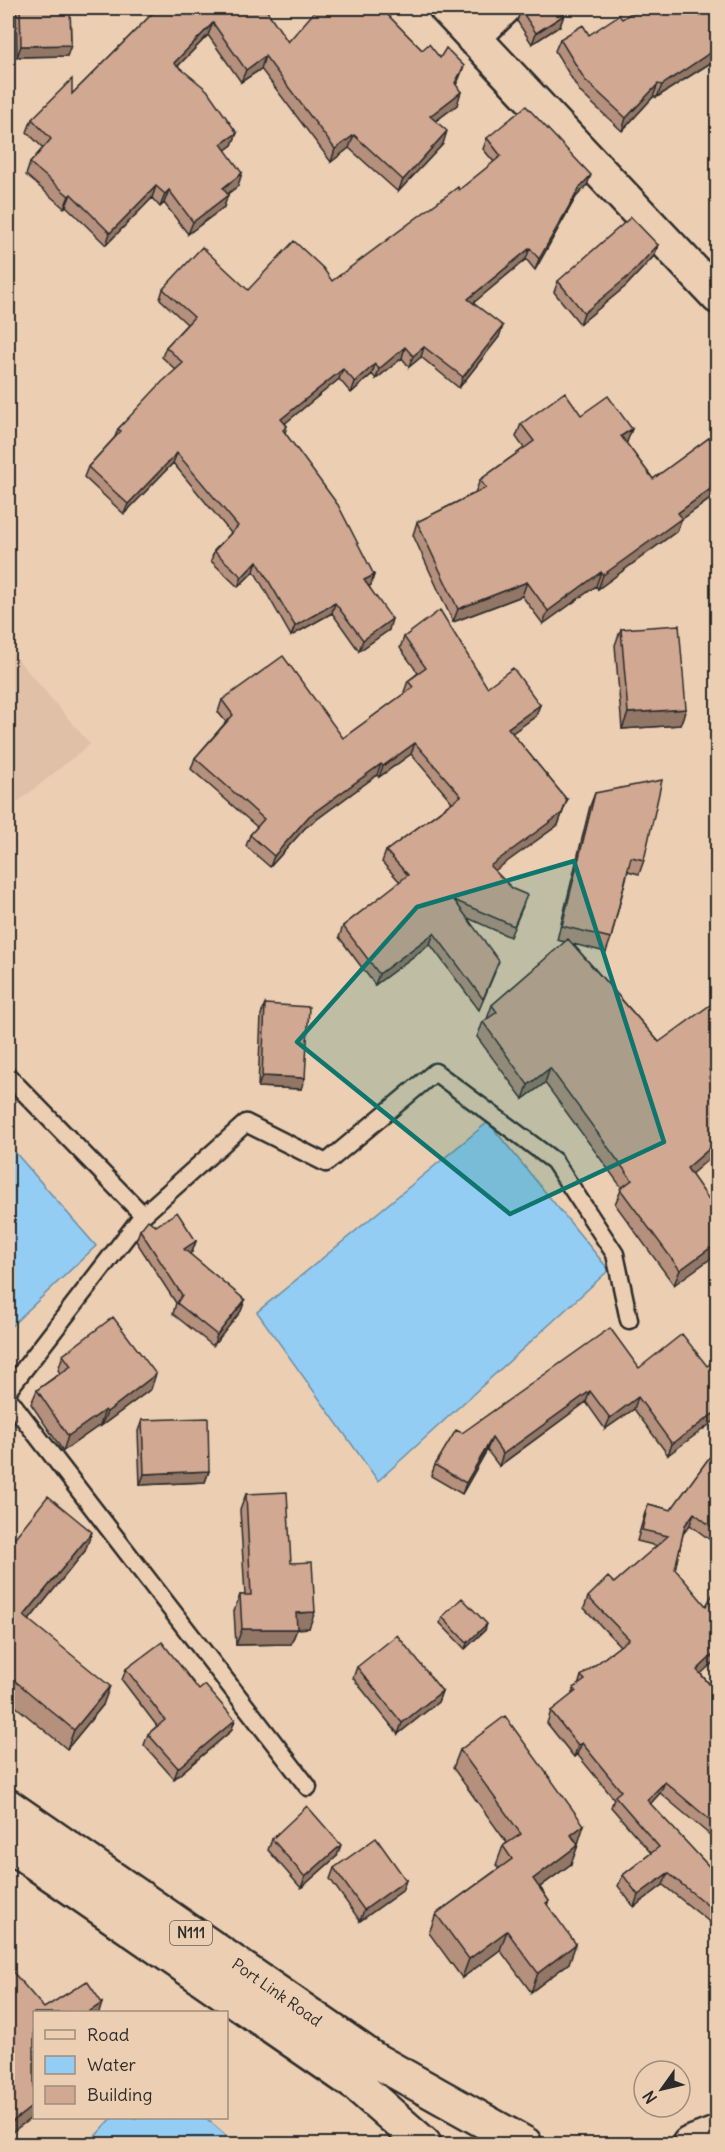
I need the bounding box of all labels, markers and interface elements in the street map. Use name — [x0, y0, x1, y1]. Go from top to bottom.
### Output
road number: N111 — [170, 1921, 212, 1945]
street label: Port Link Road — [228, 1954, 326, 2030]
legend — [33, 2011, 228, 2119]
text: Road — [87, 2023, 130, 2046]
text: Water — [87, 2053, 137, 2076]
north arrow — [632, 2059, 692, 2119]
text: Building — [87, 2083, 152, 2106]
text: N — [638, 2087, 661, 2108]

